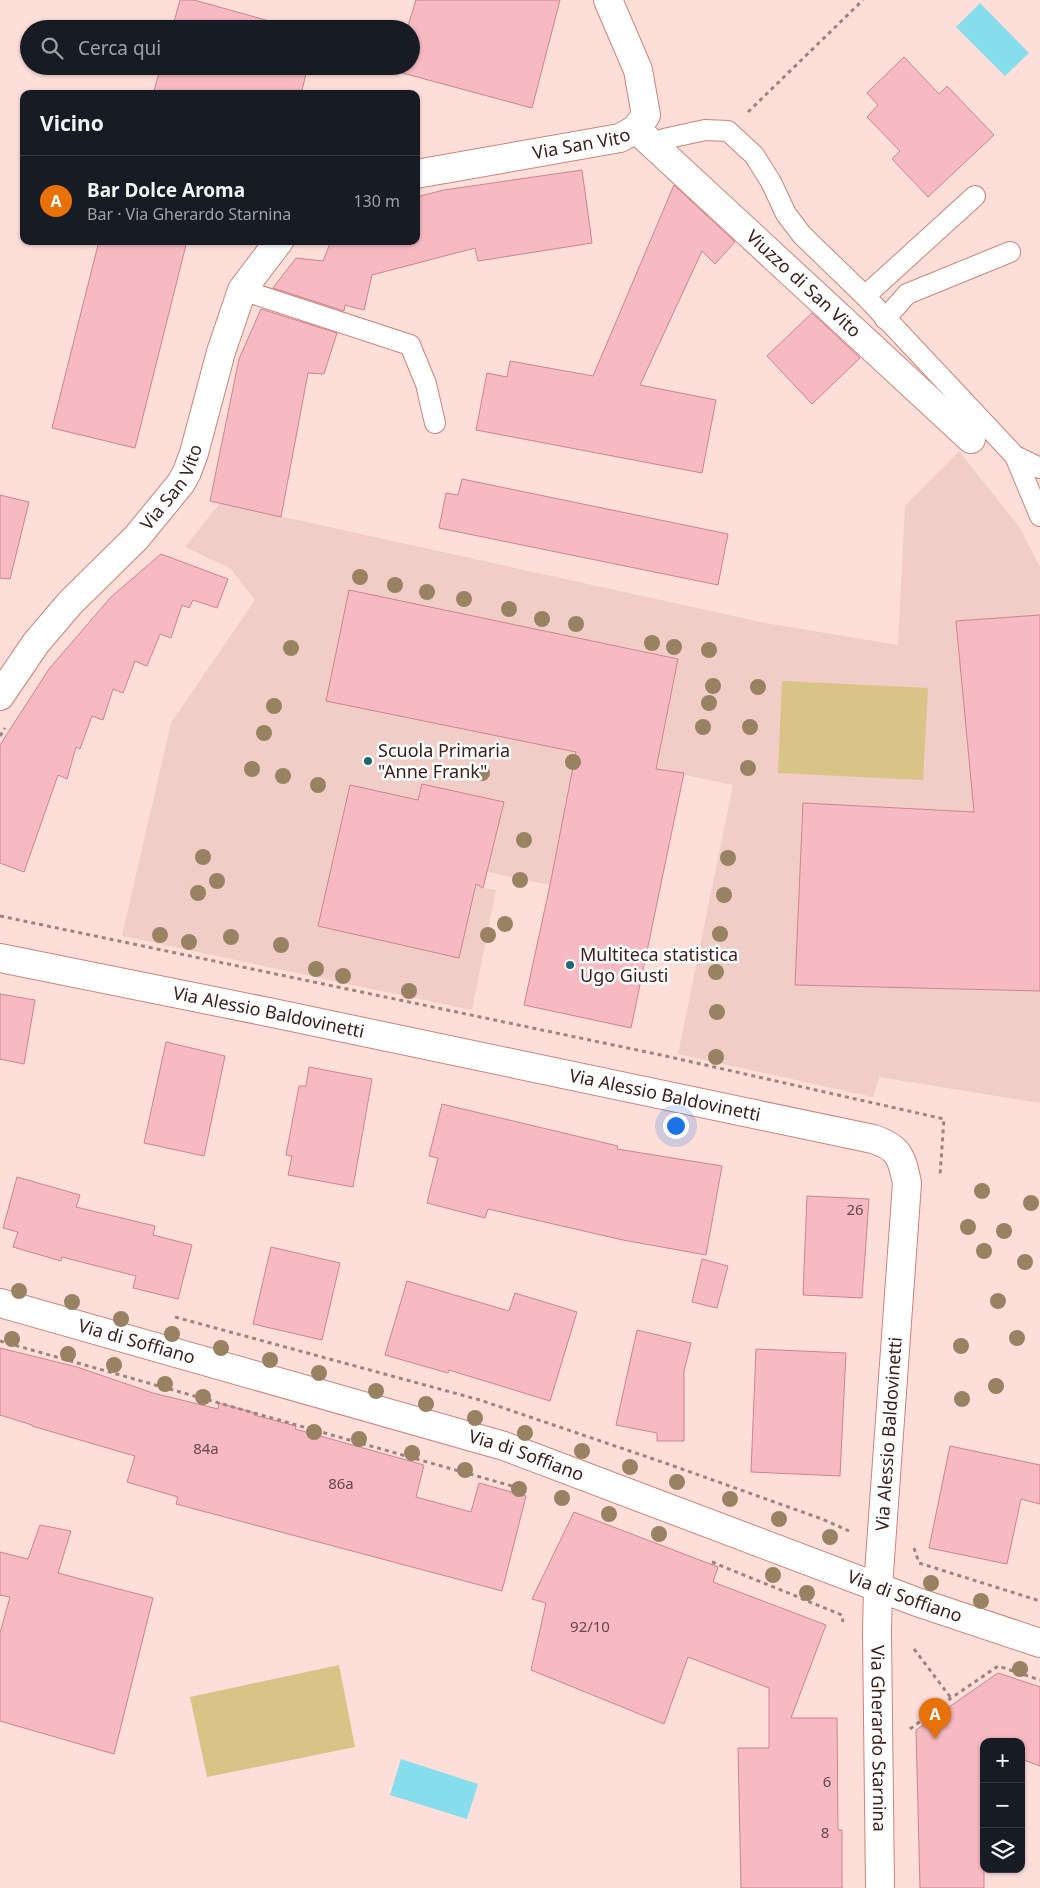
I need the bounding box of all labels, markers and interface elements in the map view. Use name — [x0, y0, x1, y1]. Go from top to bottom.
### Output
search box — [20, 20, 420, 75]
icon: search — [38, 34, 66, 62]
text: Cerca qui — [78, 35, 161, 61]
text: Vicino — [40, 109, 104, 137]
street label: Via San Vito — [530, 122, 634, 164]
text: Bar Dolce Aroma — [87, 177, 245, 203]
text: A — [50, 190, 62, 212]
text: 130 m — [353, 190, 400, 212]
text: Bar · Via Gherardo Starnina — [87, 203, 291, 225]
street label: Viuzzo di San Vito — [741, 224, 867, 342]
street label: Via San Vito — [134, 442, 207, 535]
place label: Scuola Primaria "Anne Frank" — [378, 738, 510, 783]
marker: Scuola Primaria "Anne Frank" — [362, 755, 374, 767]
place label: Multiteca statistica Ugo Giusti — [580, 942, 738, 987]
marker: Multiteca statistica Ugo Giusti — [564, 959, 576, 971]
street label: Via Alessio Baldovinetti — [171, 980, 367, 1043]
street label: Via Alessio Baldovinetti — [567, 1063, 763, 1126]
your location — [663, 1113, 689, 1139]
house number: 26 — [846, 1199, 864, 1219]
street label: Via di Soffiano — [76, 1313, 198, 1369]
street label: Via Alessio Baldovinetti — [869, 1336, 907, 1532]
street label: Via di Soffiano — [466, 1424, 588, 1486]
house number: 84a — [193, 1438, 219, 1458]
house number: 86a — [328, 1473, 354, 1493]
street label: Via di Soffiano — [844, 1564, 966, 1627]
house number: 92/10 — [570, 1616, 610, 1636]
street label: Via Gherardo Starnina — [866, 1645, 892, 1832]
pin: A — [919, 1698, 951, 1739]
map controls — [980, 1738, 1025, 1873]
button: + — [980, 1738, 1025, 1783]
house number: 6 — [823, 1771, 831, 1791]
button: − — [980, 1783, 1025, 1828]
house number: 8 — [821, 1822, 829, 1842]
button: layers — [980, 1828, 1025, 1873]

